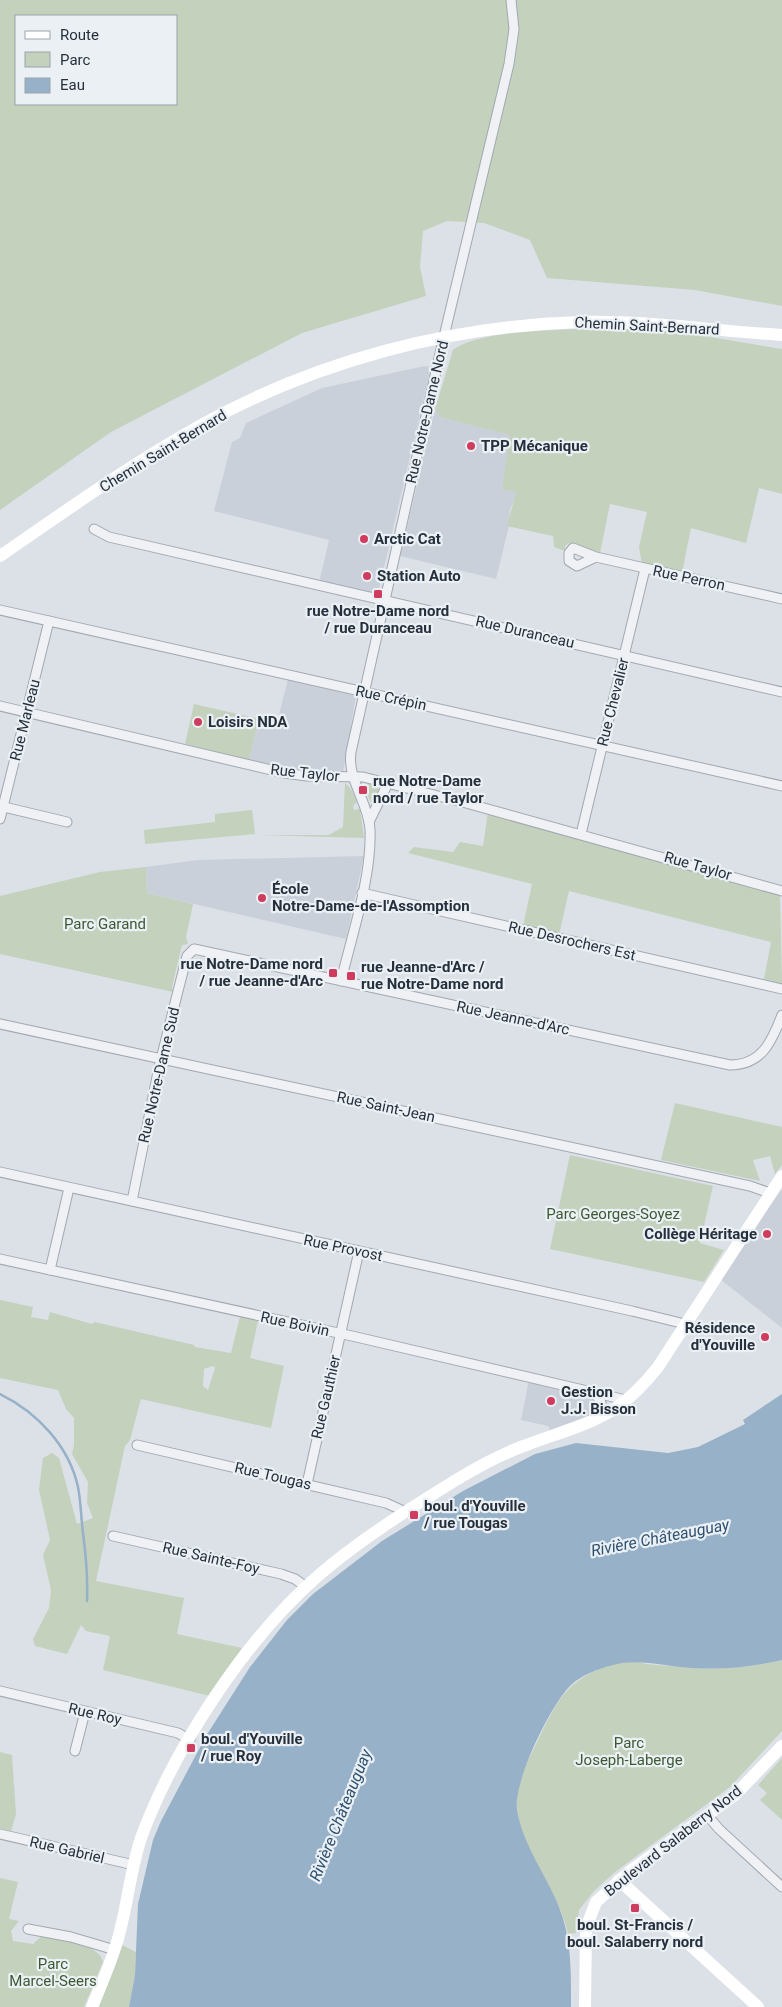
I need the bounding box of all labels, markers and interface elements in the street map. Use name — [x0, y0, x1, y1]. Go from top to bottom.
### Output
legend — [15, 15, 178, 105]
text: Route — [60, 26, 99, 44]
text: Parc — [60, 51, 90, 69]
text: Eau — [60, 76, 85, 94]
street label: Chemin Saint-Bernard — [574, 313, 720, 339]
street label: Rue Notre-Dame Nord — [402, 339, 452, 485]
street label: Chemin Saint-Bernard — [96, 406, 230, 496]
place label: TPP Mécanique — [481, 437, 588, 455]
marker: TPP Mécanique — [465, 440, 477, 452]
place label: Arctic Cat — [374, 530, 441, 548]
marker: Arctic Cat — [358, 533, 370, 545]
street label: Rue Perron — [651, 562, 727, 594]
place label: Station Auto — [377, 567, 461, 585]
marker: Station Auto — [361, 570, 373, 582]
marker: rue Notre-Dame nord / rue Duranceau — [372, 588, 384, 600]
place label: rue Notre-Dame nord / rue Duranceau — [307, 602, 449, 637]
street label: Rue Duranceau — [474, 612, 576, 652]
street label: Rue Chevalier — [593, 656, 633, 748]
street label: Rue Marleau — [6, 677, 44, 763]
street label: Rue Crépin — [354, 682, 428, 714]
place label: Loisirs NDA — [208, 713, 288, 731]
marker: Loisirs NDA — [192, 716, 204, 728]
street label: Rue Taylor — [270, 760, 340, 786]
place label: rue Notre-Dame nord / rue Taylor — [373, 772, 484, 807]
marker: rue Notre-Dame nord / rue Taylor — [357, 784, 369, 796]
street label: Rue Taylor — [662, 848, 734, 884]
place label: École Notre-Dame-de-l'Assomption — [272, 880, 470, 915]
marker: École Notre-Dame-de-l'Assomption — [256, 892, 268, 904]
park label: Parc Garand — [64, 915, 146, 933]
street label: Rue Desrochers Est — [507, 918, 637, 964]
place label: rue Notre-Dame nord / rue Jeanne-d'Arc — [181, 955, 323, 990]
place label: rue Jeanne-d'Arc / rue Notre-Dame nord — [361, 958, 504, 993]
marker: rue Notre-Dame nord / rue Jeanne-d'Arc — [327, 967, 339, 979]
marker: rue Jeanne-d'Arc / rue Notre-Dame nord — [345, 970, 357, 982]
street label: Rue Jeanne-d'Arc — [455, 997, 571, 1039]
street label: Rue Notre-Dame Sud — [135, 1005, 183, 1145]
street label: Rue Saint-Jean — [335, 1088, 437, 1126]
park label: Parc Georges-Soyez — [546, 1205, 680, 1223]
place label: Collège Héritage — [644, 1225, 757, 1243]
marker: Collège Héritage — [761, 1228, 773, 1240]
street label: Rue Provost — [302, 1231, 384, 1265]
street label: Rue Boivin — [259, 1308, 331, 1340]
place label: Résidence d'Youville — [685, 1319, 755, 1354]
marker: Résidence d'Youville — [759, 1331, 771, 1343]
street label: Rue Gauthier — [308, 1353, 344, 1441]
place label: Gestion J.J. Bisson — [561, 1383, 636, 1418]
marker: Gestion J.J. Bisson — [545, 1395, 557, 1407]
street label: Rue Tougas — [233, 1458, 313, 1494]
place label: boul. d'Youville / rue Tougas — [423, 1497, 526, 1532]
marker: boul. d'Youville / rue Tougas — [408, 1509, 420, 1521]
water label: Rivière Châteauguay — [589, 1515, 731, 1560]
street label: Rue Sainte-Foy — [161, 1538, 261, 1578]
street label: Rue Roy — [67, 1699, 123, 1729]
place label: boul. d'Youville / rue Roy — [200, 1730, 303, 1765]
park label: Parc Joseph-Laberge — [575, 1734, 683, 1769]
marker: boul. d'Youville / rue Roy — [185, 1742, 197, 1754]
water label: Rivière Châteauguay — [305, 1746, 376, 1884]
street label: Boulevard Salaberry Nord — [601, 1782, 745, 1900]
street label: Rue Gabriel — [28, 1833, 106, 1867]
marker: boul. St-Francis / boul. Salaberry nord — [629, 1902, 641, 1914]
place label: boul. St-Francis / boul. Salaberry nord — [567, 1916, 703, 1951]
park label: Parc Marcel-Seers — [9, 1955, 97, 1990]

